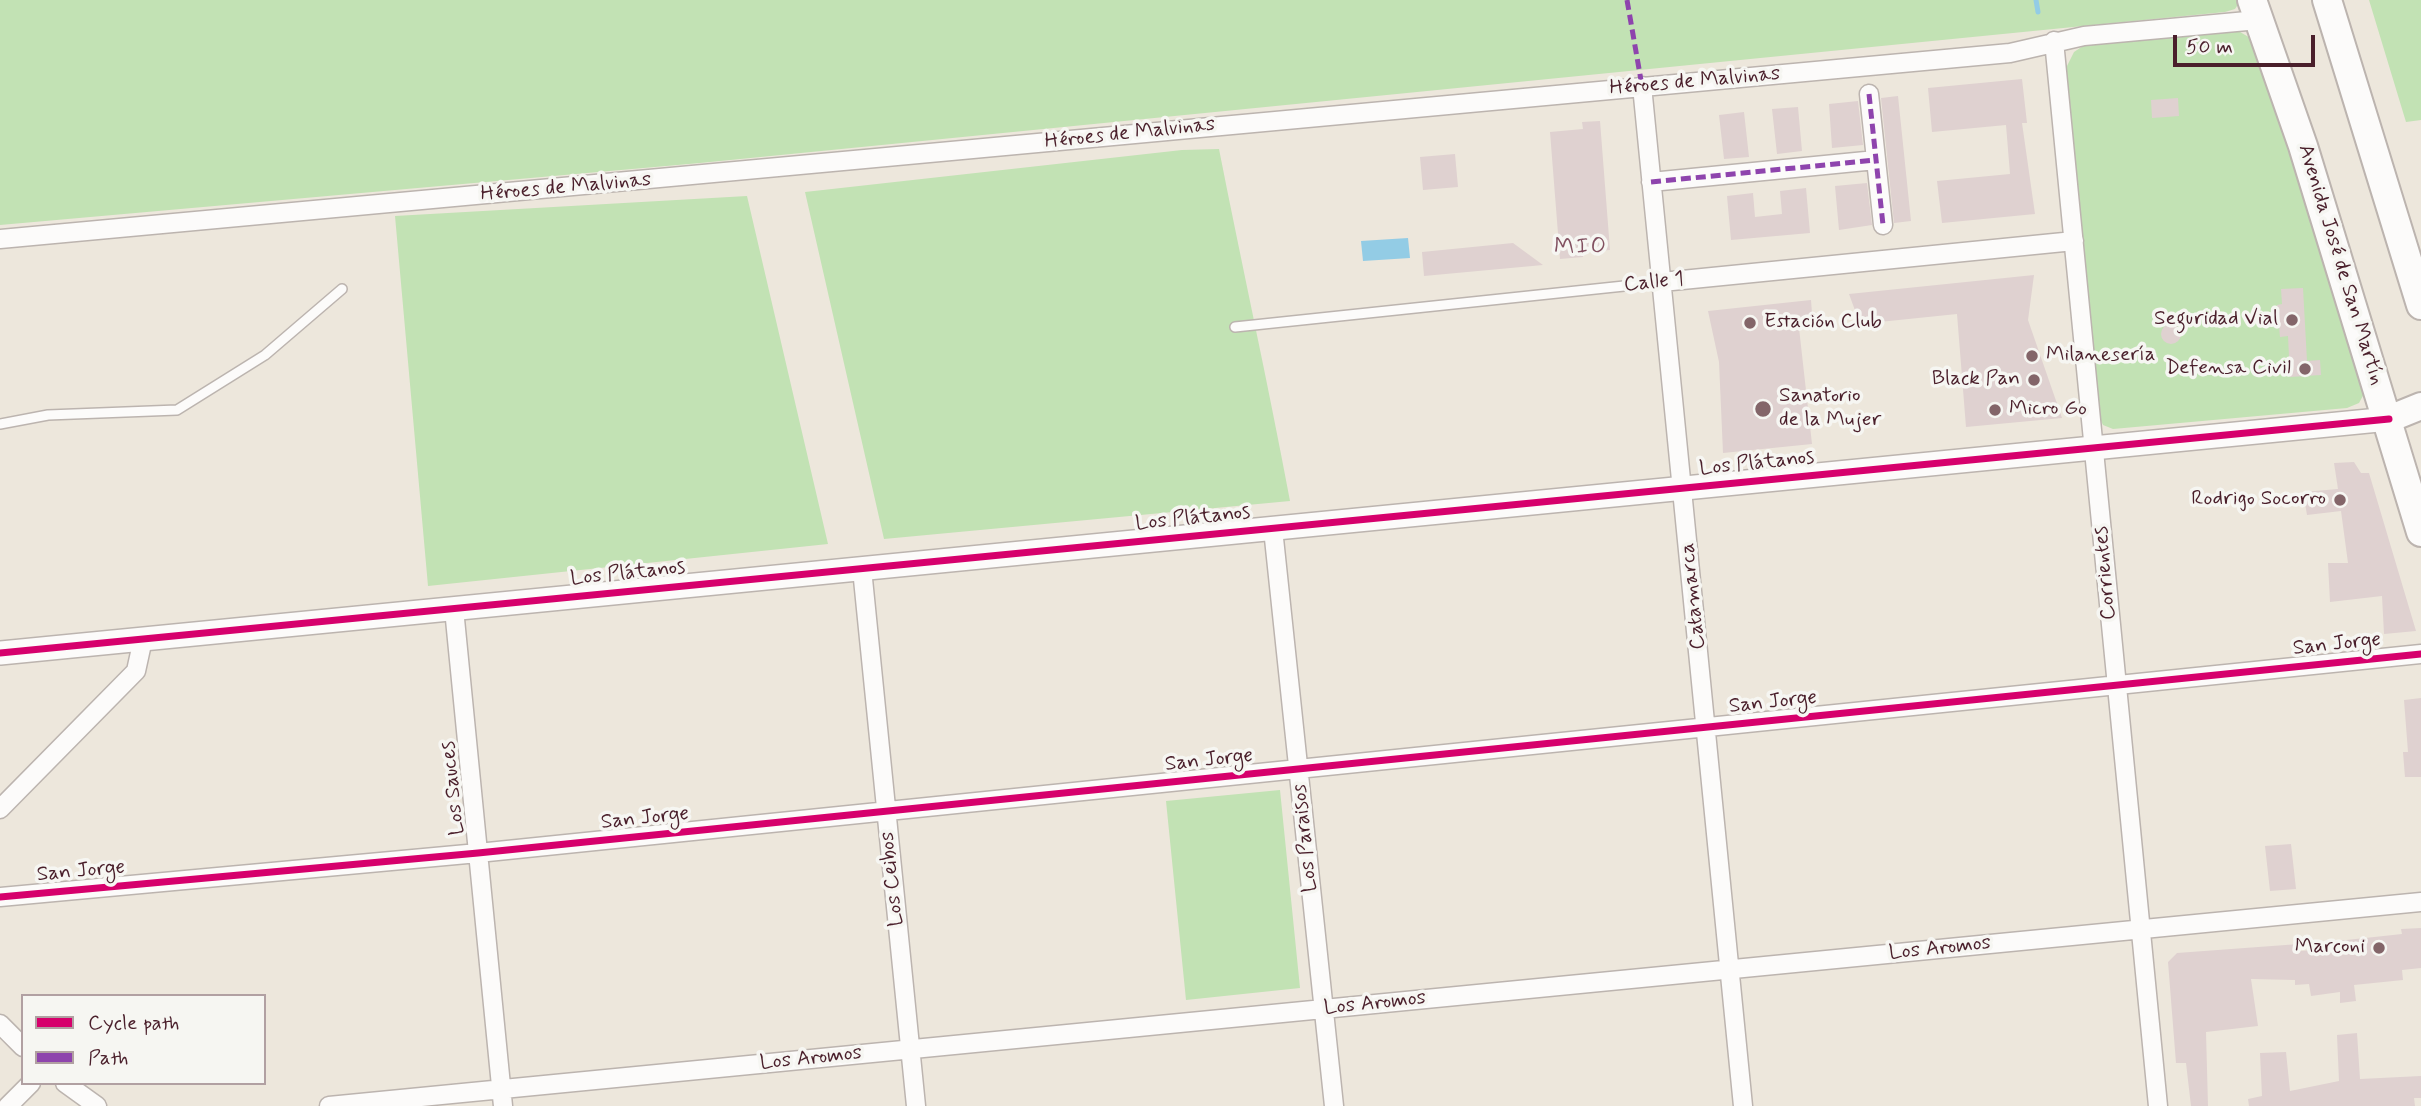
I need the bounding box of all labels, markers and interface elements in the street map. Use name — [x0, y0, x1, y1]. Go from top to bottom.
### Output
scale bar — [2176, 21, 2318, 65]
text: 50 m — [2186, 33, 2233, 61]
street label: Héroes de Malvinas — [1609, 62, 1781, 102]
street label: Héroes de Malvinas — [1044, 113, 1216, 155]
street label: Avenida José de San Martín — [2291, 142, 2389, 388]
street label: Héroes de Malvinas — [480, 168, 652, 208]
district label: MIO — [1555, 234, 1607, 262]
street label: Calle 1 — [1623, 267, 1685, 299]
place label: Seguridad Vial — [2154, 307, 2278, 333]
place label: Estación Club — [1764, 310, 1882, 336]
marker: Seguridad Vial — [2284, 312, 2300, 328]
marker: Estación Club — [1742, 315, 1758, 331]
place label: Milanesería — [2046, 343, 2156, 369]
marker: Milanesería — [2024, 348, 2040, 364]
place label: Defensa Civil — [2166, 356, 2291, 382]
marker: Defensa Civil — [2297, 361, 2313, 377]
place label: Black Pan — [1932, 367, 2020, 393]
marker: Black Pan — [2026, 372, 2042, 388]
place label: Sanatorio de la Mujer — [1779, 384, 1881, 434]
place label: Micro Go — [2009, 397, 2087, 423]
marker: Sanatorio de la Mujer — [1753, 399, 1773, 419]
marker: Micro Go — [1987, 402, 2003, 418]
street label: Los Plátanos — [1698, 445, 1816, 483]
place label: Rodrigo Socorro — [2191, 487, 2326, 513]
marker: Rodrigo Socorro — [2332, 492, 2348, 508]
street label: Los Plátanos — [1134, 500, 1252, 538]
street label: Corrientes — [2089, 525, 2123, 621]
street label: Catamarca — [1676, 541, 1712, 651]
street label: Los Plátanos — [569, 555, 687, 593]
street label: San Jorge — [2292, 628, 2382, 662]
street label: San Jorge — [1728, 686, 1818, 720]
street label: Los Sauces — [437, 740, 471, 836]
street label: San Jorge — [1164, 744, 1254, 778]
street label: Los Paraisos — [1288, 783, 1324, 893]
street label: San Jorge — [600, 802, 690, 836]
street label: Los Ceibos — [875, 830, 911, 928]
street label: San Jorge — [36, 856, 126, 888]
street label: Los Aromos — [1888, 931, 1992, 967]
place label: Marconi — [2295, 935, 2365, 961]
marker: Marconi — [2371, 940, 2387, 956]
street label: Los Aromos — [1323, 986, 1427, 1022]
legend — [21, 994, 266, 1085]
text: Cycle path — [88, 1009, 179, 1037]
street label: Los Aromos — [759, 1041, 863, 1077]
text: Path — [88, 1044, 128, 1072]

